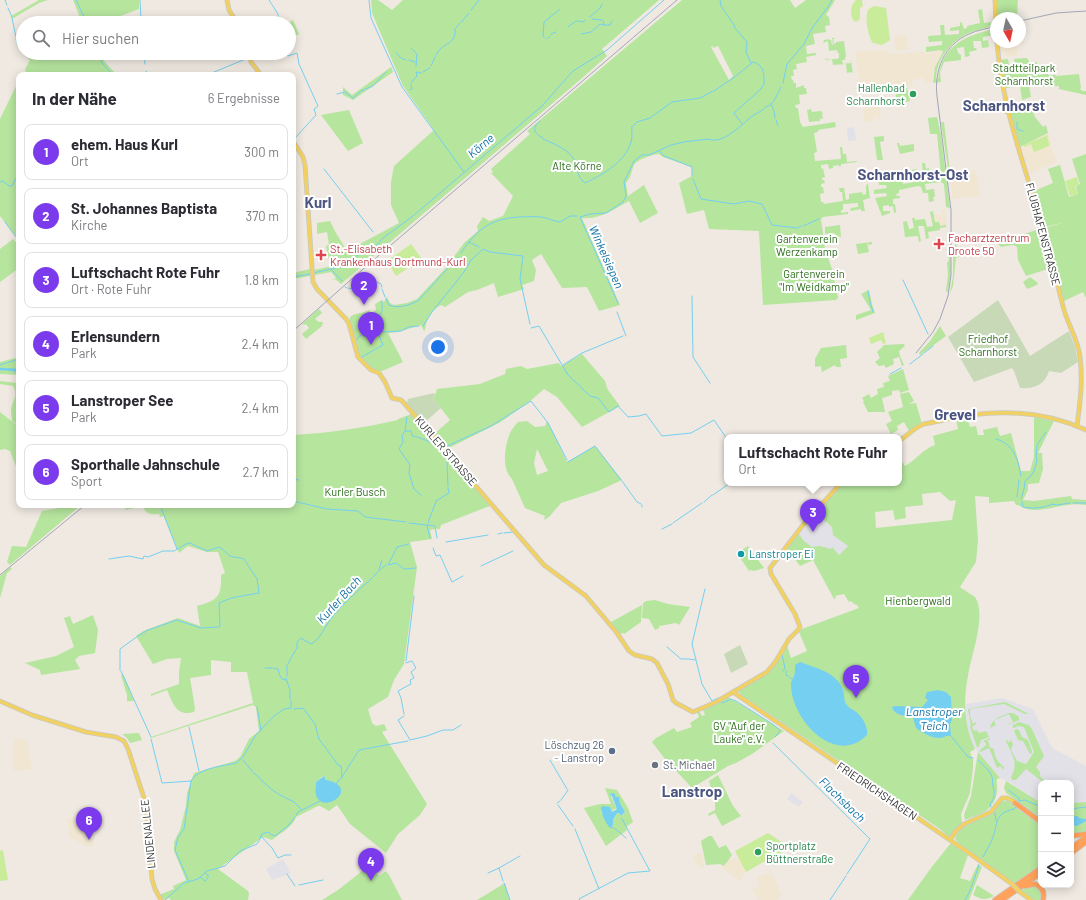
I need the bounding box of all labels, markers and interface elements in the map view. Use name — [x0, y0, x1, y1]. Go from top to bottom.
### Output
north arrow — [990, 12, 1026, 48]
search box — [16, 16, 296, 60]
icon: search — [30, 27, 52, 49]
text: Hier suchen — [62, 29, 139, 47]
park label: Stadtteilpark Scharnhorst — [993, 61, 1056, 87]
place label: Hallenbad Scharnhorst — [846, 81, 905, 107]
text: In der Nähe — [32, 88, 117, 108]
marker: Hallenbad Scharnhorst — [908, 89, 918, 99]
text: 6 Ergebnisse — [208, 90, 280, 106]
district label: Scharnhorst — [963, 96, 1045, 114]
water label: Körne — [464, 130, 496, 160]
text: ehem. Haus Kurl — [71, 135, 178, 153]
text: 1 — [44, 144, 48, 160]
text: 300 m — [244, 144, 279, 160]
text: Ort — [71, 153, 89, 169]
park label: Alte Körne — [552, 159, 602, 172]
district label: Scharnhorst-Ost — [858, 165, 969, 183]
street label: FLUGHAFENSTRASSE — [1024, 181, 1064, 287]
district label: Kurl — [305, 193, 331, 211]
text: St. Johannes Baptista — [71, 199, 217, 217]
text: 2 — [42, 208, 50, 224]
text: 370 m — [245, 208, 279, 224]
text: Kirche — [71, 217, 108, 233]
water label: Winkelsiepen — [587, 223, 627, 290]
place label: Facharztzentrum Droote 50 — [948, 231, 1029, 257]
park label: Gartenverein Werzenkamp — [776, 232, 838, 258]
marker: Facharztzentrum Droote 50 — [933, 238, 945, 250]
place label: St.-Elisabeth Krankenhaus Dortmund-Kurl — [330, 242, 466, 268]
marker: St.-Elisabeth Krankenhaus Dortmund-Kurl — [315, 249, 327, 261]
text: Luftschacht Rote Fuhr — [71, 263, 220, 281]
park label: Gartenverein "Im Weidkamp" — [779, 267, 849, 293]
text: 3 — [42, 272, 50, 288]
text: 1.8 km — [244, 272, 279, 288]
pin: 2 — [351, 272, 377, 305]
text: Ort · Rote Fuhr — [71, 281, 152, 297]
pin: 1 — [358, 312, 384, 345]
text: Erlensundern — [71, 327, 160, 345]
park label: Friedhof Scharnhorst — [959, 332, 1017, 358]
text: 4 — [42, 336, 50, 352]
text: 2.4 km — [241, 336, 279, 352]
your location — [428, 337, 448, 357]
text: Park — [71, 345, 97, 361]
text: Lanstroper See — [71, 391, 174, 409]
text: 5 — [42, 400, 50, 416]
text: 2.4 km — [241, 400, 279, 416]
district label: Grevel — [934, 405, 976, 423]
text: Park — [71, 409, 97, 425]
street label: KURLER STRASSE — [413, 413, 480, 488]
popup — [724, 434, 902, 486]
text: Luftschacht Rote Fuhr — [739, 443, 887, 461]
text: Sporthalle Jahnschule — [71, 455, 220, 473]
text: Ort — [739, 461, 756, 477]
text: 6 — [43, 464, 49, 480]
text: 2.7 km — [242, 464, 279, 480]
text: Sport — [71, 473, 102, 489]
park label: Kurler Busch — [325, 485, 385, 498]
pin: 3 — [800, 499, 826, 532]
place label: Lanstroper Ei — [749, 547, 814, 560]
marker: Lanstroper Ei — [736, 549, 746, 559]
water label: Kurler Bach — [313, 573, 363, 626]
park label: Hienbergwald — [885, 594, 951, 607]
pin: 5 — [843, 665, 869, 698]
water label: Lanstroper Teich — [906, 704, 963, 732]
park label: GV "Auf der Lauke" e.V. — [713, 719, 765, 745]
place label: Löschzug 26 - Lanstrop — [544, 738, 604, 764]
marker: Löschzug 26 - Lanstrop — [607, 746, 617, 756]
place label: St. Michael — [663, 758, 715, 771]
street label: FRIEDRICHSHAGEN — [835, 759, 920, 822]
marker: St. Michael — [650, 760, 660, 770]
water label: Flachsbach — [817, 774, 869, 825]
map controls — [1038, 780, 1074, 888]
button: + — [1038, 780, 1074, 816]
district label: Lanstrop — [662, 782, 722, 800]
street label: LINDENALLEE — [137, 798, 158, 869]
pin: 6 — [76, 807, 102, 840]
button: − — [1038, 816, 1074, 852]
place label: Sportplatz Büttnerstraße — [766, 839, 833, 865]
marker: Sportplatz Büttnerstraße — [753, 847, 763, 857]
pin: 4 — [358, 848, 384, 881]
button: layers — [1038, 852, 1074, 888]

